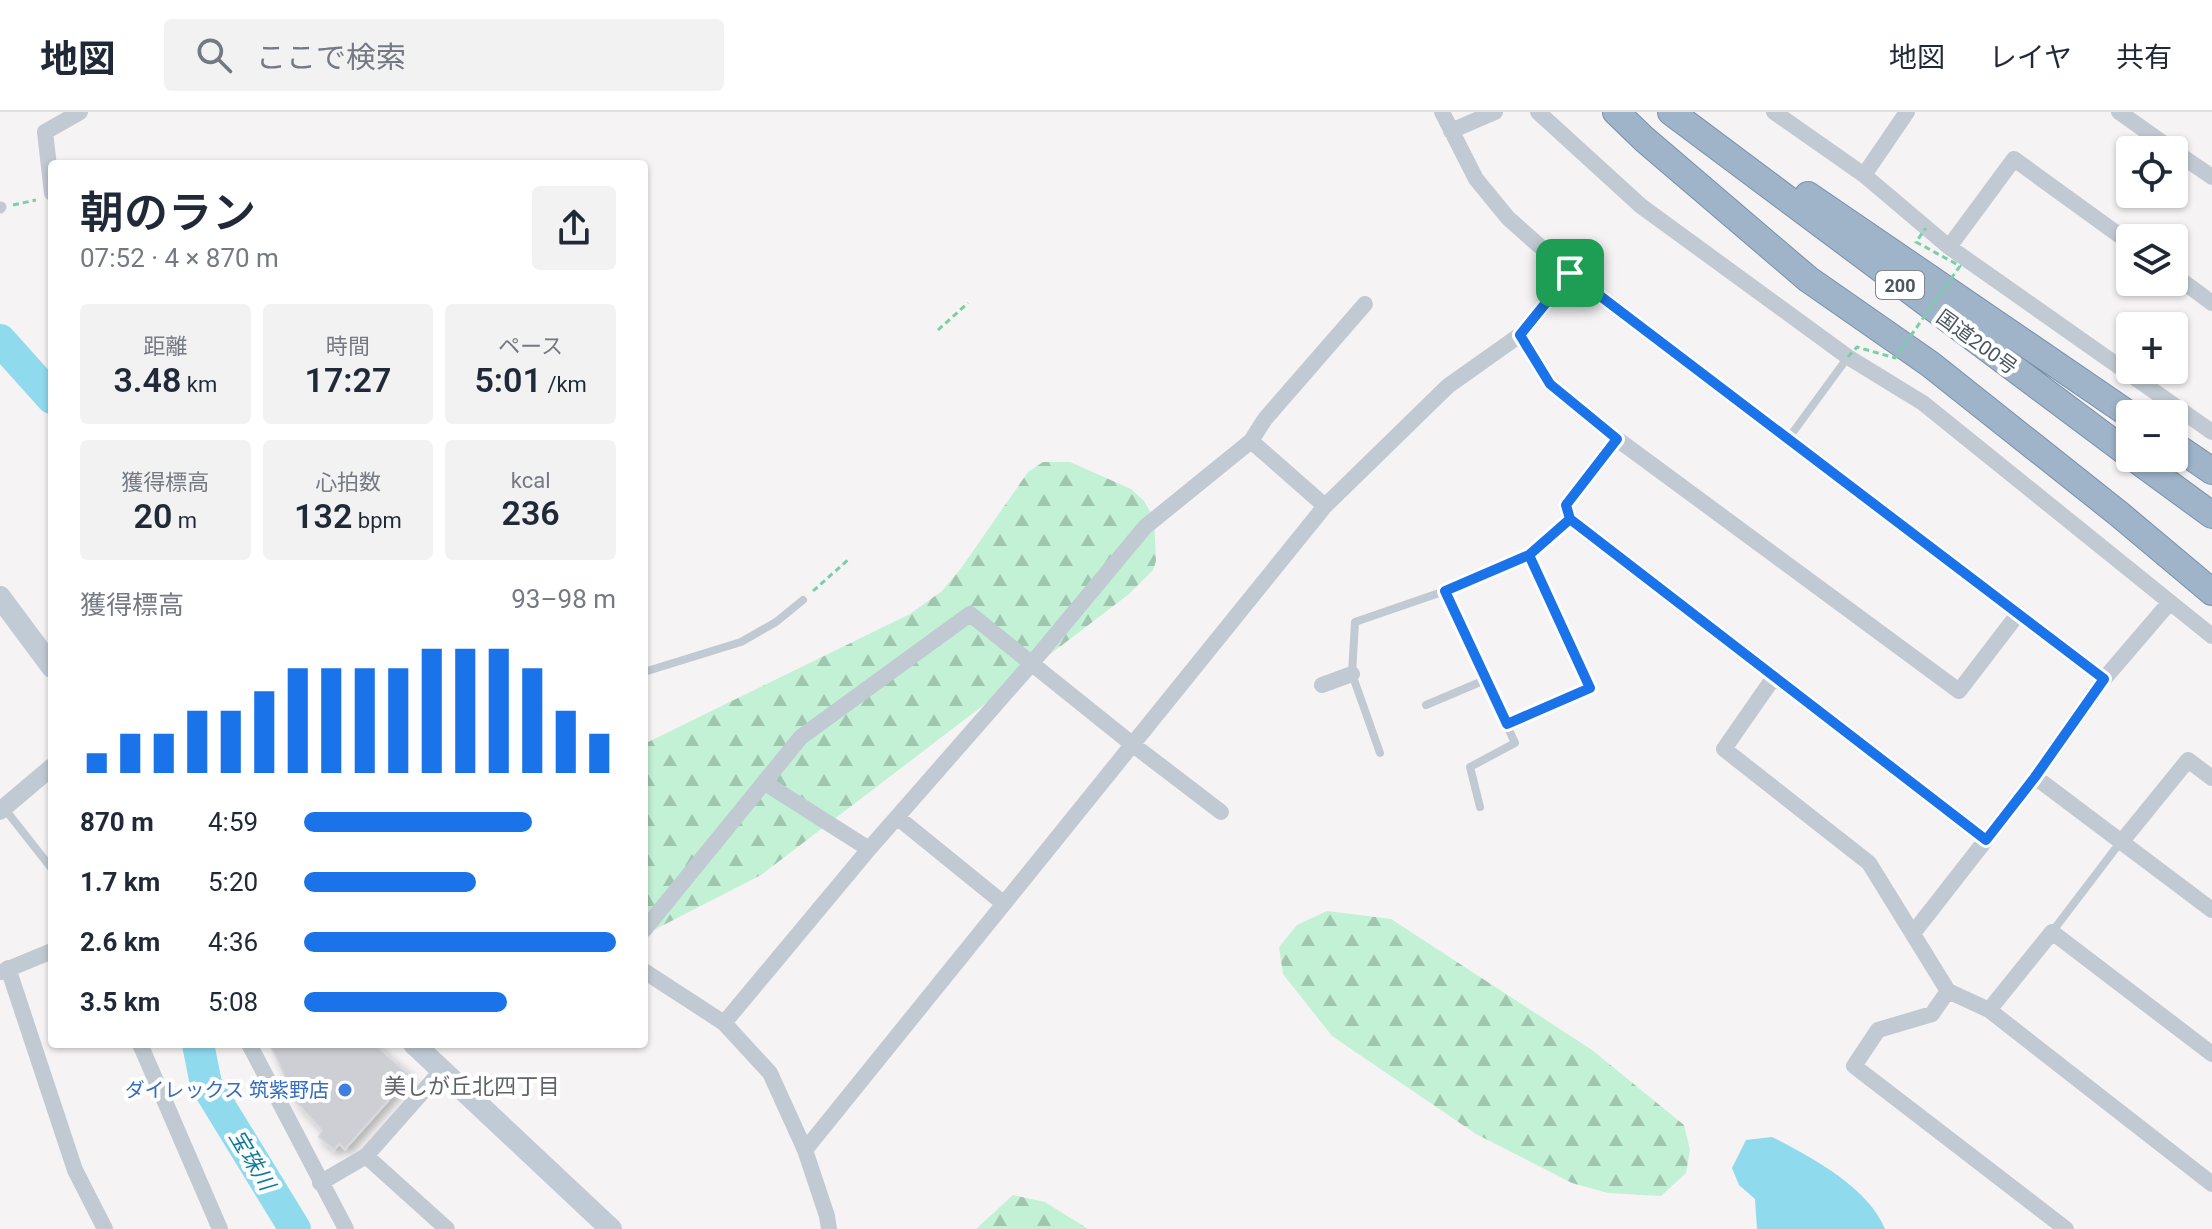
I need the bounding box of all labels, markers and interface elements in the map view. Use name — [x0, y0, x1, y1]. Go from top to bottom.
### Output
search box — [164, 19, 724, 91]
icon: search — [192, 33, 236, 77]
text: 地図 — [40, 37, 116, 81]
text: ここで検索 — [256, 40, 406, 75]
text: 地図 — [1889, 41, 1945, 74]
text: レイヤ — [1989, 41, 2072, 74]
text: 共有 — [2116, 41, 2172, 74]
map controls — [2116, 136, 2188, 472]
button: locate — [2116, 136, 2188, 208]
button: share — [532, 186, 616, 270]
text: 朝のラン — [80, 187, 256, 239]
button: layers — [2116, 224, 2188, 296]
pin — [1536, 239, 1604, 307]
text: 07:52 · 4 × 870 m — [80, 243, 279, 273]
icon: arrive — [1548, 251, 1592, 295]
road number: 200 — [1876, 271, 1924, 299]
street label: 国道200号 — [1932, 305, 2022, 379]
button: + — [2116, 312, 2188, 384]
text: 距離 — [143, 334, 187, 359]
text: 時間 — [326, 334, 370, 359]
text: ペース — [498, 334, 563, 359]
text: 3.48 — [113, 360, 181, 400]
text: 17:27 — [305, 360, 391, 400]
text: 5:01 — [474, 360, 542, 400]
text: km — [181, 372, 217, 397]
text: /km — [542, 372, 587, 397]
button: − — [2116, 400, 2188, 472]
text: kcal — [511, 468, 551, 493]
text: 獲得標高 — [121, 470, 209, 495]
text: 心拍数 — [315, 470, 381, 495]
text: 236 — [502, 493, 560, 533]
text: 20 — [134, 496, 172, 536]
text: 132 — [294, 496, 352, 536]
text: m — [172, 508, 197, 533]
text: bpm — [352, 508, 402, 533]
text: 93–98 m — [511, 584, 616, 614]
text: 獲得標高 — [80, 590, 184, 620]
text: 870 m — [80, 807, 154, 837]
text: 4:59 — [208, 807, 258, 837]
text: 1.7 km — [80, 867, 160, 897]
text: 5:20 — [208, 867, 258, 897]
text: 2.6 km — [80, 927, 160, 957]
text: 4:36 — [208, 927, 258, 957]
text: 3.5 km — [80, 987, 160, 1017]
text: 5:08 — [208, 987, 258, 1017]
district label: 美しが丘北四丁目 — [384, 1074, 560, 1099]
place label: ダイレックス 筑紫野店 — [125, 1078, 329, 1102]
marker: ダイレックス 筑紫野店 — [336, 1081, 354, 1099]
water label: 宝珠川 — [224, 1125, 281, 1196]

